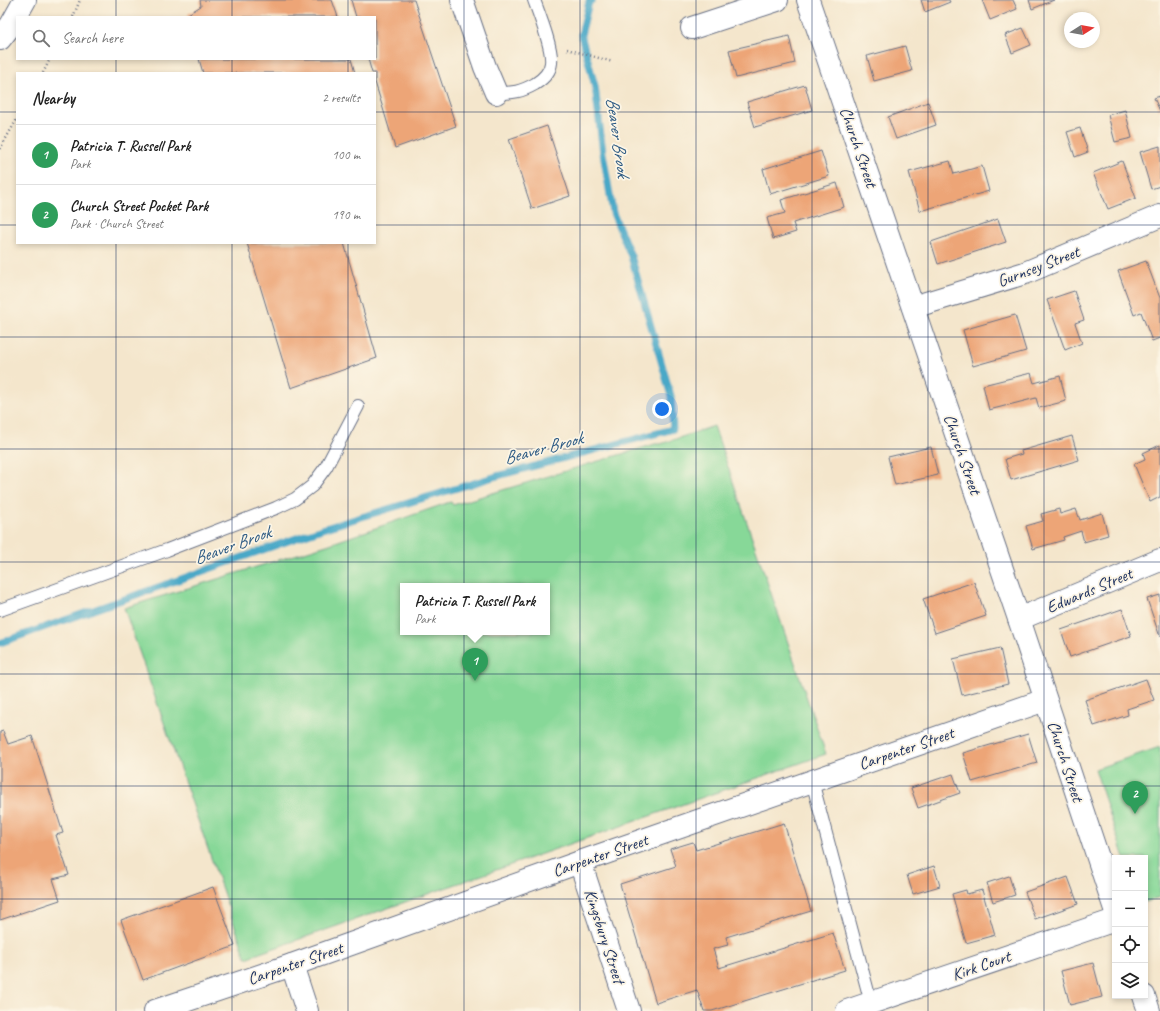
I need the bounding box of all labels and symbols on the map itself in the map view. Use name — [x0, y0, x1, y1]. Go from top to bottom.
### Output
north arrow — [1064, 12, 1100, 48]
water label: Beaver Brook — [602, 96, 635, 182]
street label: Church Street — [835, 104, 883, 192]
street label: Gurnsey Street — [994, 240, 1084, 292]
your location — [652, 399, 672, 419]
street label: Church Street — [939, 411, 987, 499]
water label: Beaver Brook — [501, 426, 588, 469]
water label: Beaver Brook — [191, 520, 277, 569]
street label: Edwards Street — [1043, 562, 1137, 618]
pin: 1 — [462, 648, 488, 681]
street label: Church Street — [1043, 718, 1089, 806]
street label: Carpenter Street — [856, 722, 959, 775]
pin: 2 — [1122, 781, 1148, 814]
street label: Carpenter Street — [550, 829, 653, 882]
street label: Kingsbury Street — [579, 886, 630, 988]
street label: Carpenter Street — [245, 937, 348, 990]
street label: Kirk Court — [949, 945, 1015, 985]

